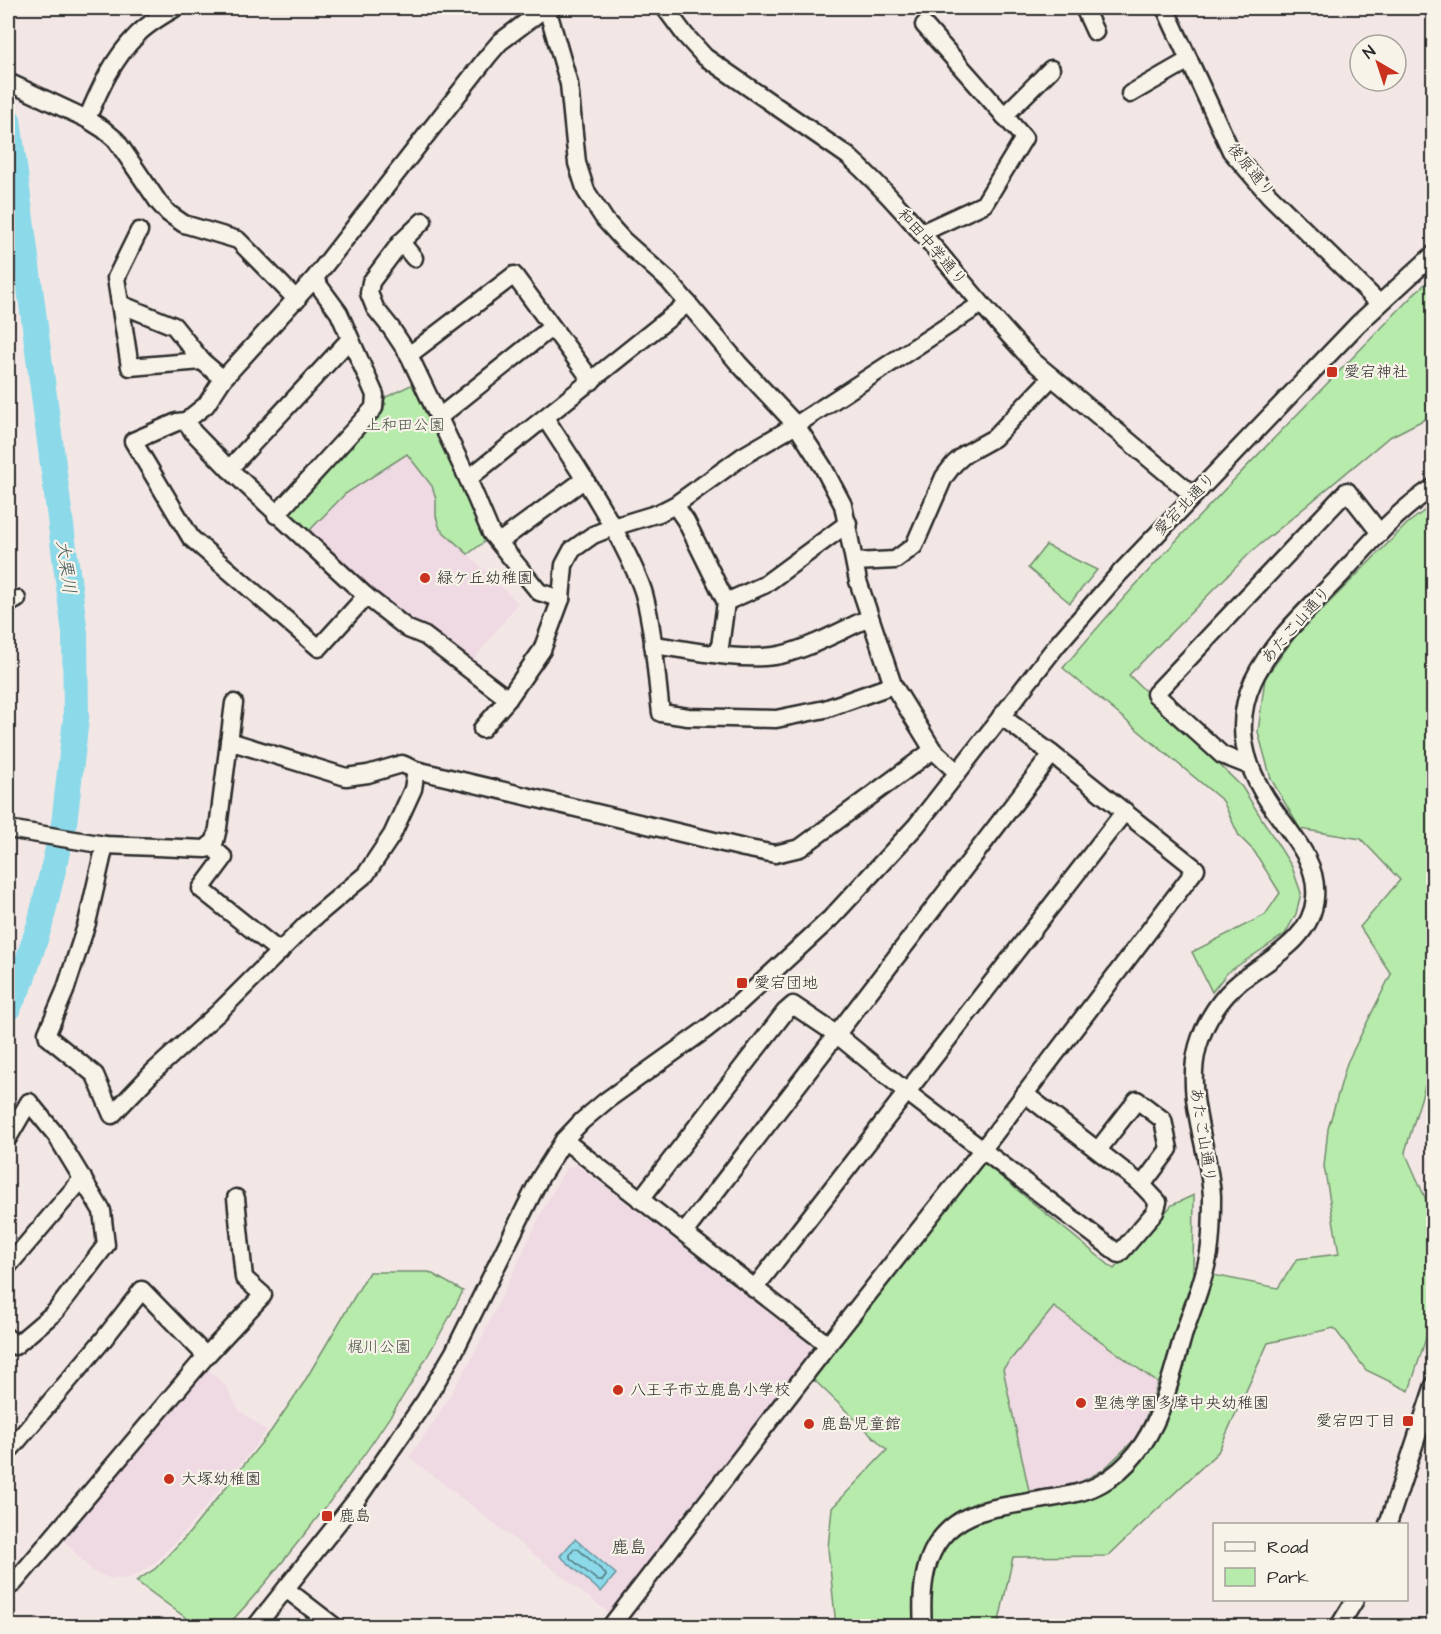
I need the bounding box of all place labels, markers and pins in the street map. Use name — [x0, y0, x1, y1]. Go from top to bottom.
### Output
place label: 愛宕神社 — [1344, 361, 1408, 383]
marker: 愛宕神社 — [1325, 365, 1339, 379]
place label: 緑ケ丘幼稚園 — [437, 567, 533, 589]
marker: 緑ケ丘幼稚園 — [418, 571, 432, 585]
place label: 愛宕団地 — [754, 972, 818, 994]
marker: 愛宕団地 — [735, 976, 749, 990]
place label: 八王子市立鹿島小学校 — [630, 1379, 790, 1401]
marker: 八王子市立鹿島小学校 — [611, 1383, 625, 1397]
place label: 聖徳学園多摩中央幼稚園 — [1093, 1392, 1269, 1414]
marker: 聖徳学園多摩中央幼稚園 — [1074, 1396, 1088, 1410]
place label: 愛宕四丁目 — [1316, 1410, 1396, 1432]
place label: 鹿島児童館 — [821, 1413, 901, 1435]
marker: 愛宕四丁目 — [1401, 1414, 1415, 1428]
marker: 鹿島児童館 — [802, 1417, 816, 1431]
place label: 大塚幼稚園 — [181, 1468, 261, 1490]
marker: 大塚幼稚園 — [162, 1472, 176, 1486]
place label: 鹿島 — [339, 1505, 371, 1527]
marker: 鹿島 — [320, 1509, 334, 1523]

